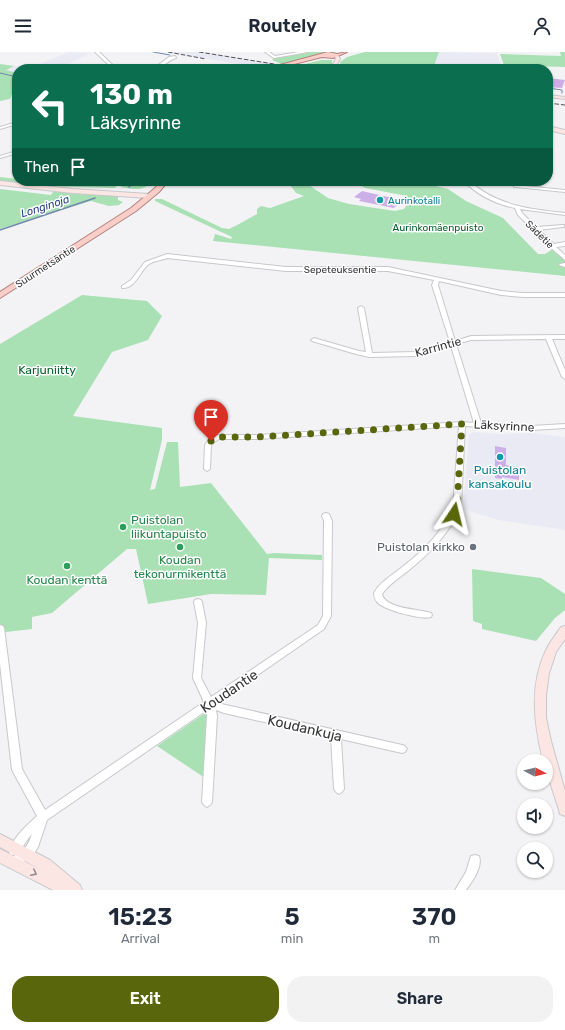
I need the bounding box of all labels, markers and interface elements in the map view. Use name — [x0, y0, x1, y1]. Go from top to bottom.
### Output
icon: menu — [12, 15, 34, 37]
text: Routely — [248, 15, 317, 37]
icon: person — [531, 15, 553, 37]
text: 130 m — [90, 78, 173, 111]
icon: left — [24, 80, 76, 132]
text: Läksyrinne — [90, 112, 181, 134]
icon: arrive — [67, 156, 89, 178]
text: Then — [24, 158, 59, 176]
water label: Longinoja — [19, 192, 72, 220]
marker: Aurinkotalli — [375, 195, 385, 205]
place label: Aurinkotalli — [388, 195, 440, 207]
street label: Sädetie — [523, 218, 556, 252]
park label: Aurinkomäenpuisto — [393, 222, 484, 234]
street label: Suurmetsäntie — [13, 243, 78, 291]
street label: Sepeteuksentie — [304, 264, 377, 276]
street label: Karrintie — [413, 334, 463, 360]
park label: Karjuniitty — [18, 363, 76, 377]
pin — [194, 400, 228, 441]
icon: arrive — [200, 406, 222, 428]
street label: Läksyrinne — [473, 417, 535, 435]
marker: Puistolan kansakoulu — [495, 452, 505, 462]
place label: Puistolan kansakoulu — [469, 463, 531, 491]
position arrow — [433, 493, 475, 535]
place label: Puistolan liikuntapuisto — [131, 513, 207, 541]
marker: Puistolan liikuntapuisto — [118, 522, 128, 532]
place label: Puistolan kirkko — [377, 540, 465, 554]
marker: Koudan tekonurmikenttä — [175, 542, 185, 552]
marker: Puistolan kirkko — [468, 542, 478, 552]
place label: Koudan tekonurmikenttä — [134, 553, 226, 581]
marker: Koudan kenttä — [62, 561, 72, 571]
place label: Koudan kenttä — [27, 573, 107, 587]
street label: Koudantie — [197, 666, 261, 717]
street label: Koudankuja — [266, 712, 344, 745]
north arrow — [517, 754, 553, 790]
map controls — [517, 754, 553, 878]
button: sound — [517, 798, 553, 834]
button: search — [517, 842, 553, 878]
one-way arrow — [29, 868, 37, 876]
text: 15:23 — [108, 903, 172, 931]
text: 5 — [285, 903, 300, 931]
text: 370 — [412, 903, 457, 931]
text: Arrival — [121, 931, 160, 946]
text: min — [281, 931, 303, 946]
text: m — [428, 931, 440, 946]
button: Exit — [12, 976, 279, 1022]
button: Share — [287, 976, 553, 1022]

